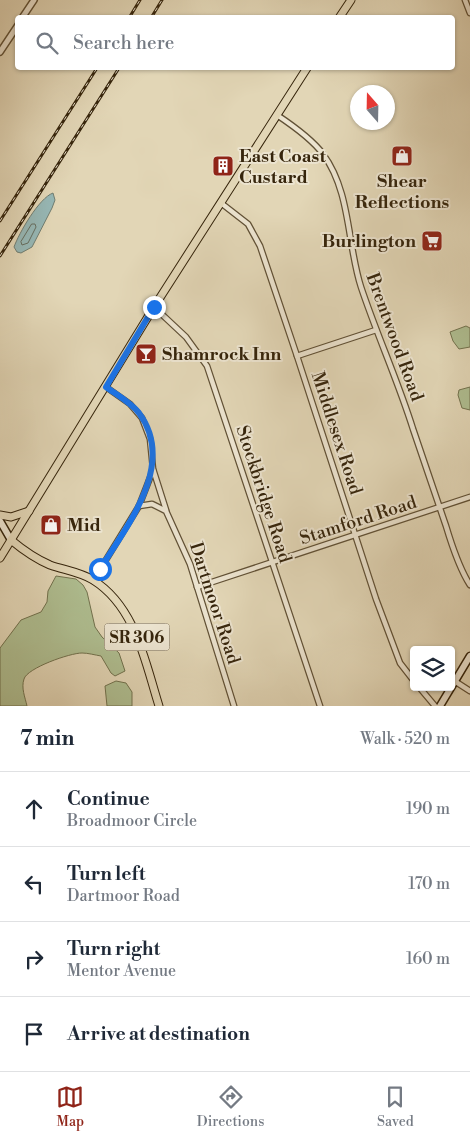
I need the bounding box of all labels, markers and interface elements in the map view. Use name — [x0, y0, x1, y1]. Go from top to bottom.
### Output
search box — [15, 15, 455, 70]
icon: search — [33, 29, 61, 57]
text: Search here — [73, 31, 174, 55]
north arrow — [350, 85, 395, 130]
shop icon: Shear Reflections — [390, 144, 414, 168]
place label: East Coast Custard — [239, 145, 327, 189]
building icon: East Coast Custard — [211, 154, 235, 178]
place label: Shear Reflections — [355, 170, 450, 214]
supermarket icon: Burlington — [420, 229, 444, 253]
place label: Burlington — [322, 230, 416, 253]
street label: Brentwood Road — [360, 269, 429, 405]
route end — [143, 296, 166, 319]
bar icon: Shamrock Inn — [134, 342, 158, 366]
place label: Shamrock Inn — [162, 343, 281, 366]
street label: Middlesex Road — [306, 369, 368, 498]
street label: Stockbridge Road — [230, 422, 297, 567]
street label: Stamford Road — [297, 491, 420, 550]
shop icon: Mid — [39, 513, 63, 537]
place label: Mid — [67, 514, 101, 537]
street label: Dartmoor Road — [184, 539, 245, 668]
route start — [89, 558, 112, 581]
road number: SR 306 — [104, 624, 170, 650]
map controls — [410, 646, 455, 691]
button: layers — [410, 646, 455, 691]
text: 7 min — [20, 726, 74, 752]
text: Walk · 520 m — [360, 729, 450, 749]
text: Continue — [67, 787, 150, 811]
icon: ahead — [20, 795, 48, 823]
text: 190 m — [406, 799, 450, 819]
text: Broadmoor Circle — [67, 811, 197, 831]
text: Turn left — [67, 862, 146, 886]
icon: left — [20, 870, 48, 898]
text: 170 m — [408, 874, 450, 894]
text: Dartmoor Road — [67, 886, 180, 906]
text: Turn right — [67, 937, 160, 961]
icon: right — [20, 945, 48, 973]
text: 160 m — [406, 949, 450, 969]
text: Mentor Avenue — [67, 961, 176, 981]
icon: arrive — [20, 1020, 48, 1048]
text: Arrive at destination — [67, 1022, 250, 1046]
tab: Map — [56, 1083, 84, 1131]
tab: Directions — [197, 1083, 264, 1131]
tab: Saved — [377, 1083, 414, 1131]

